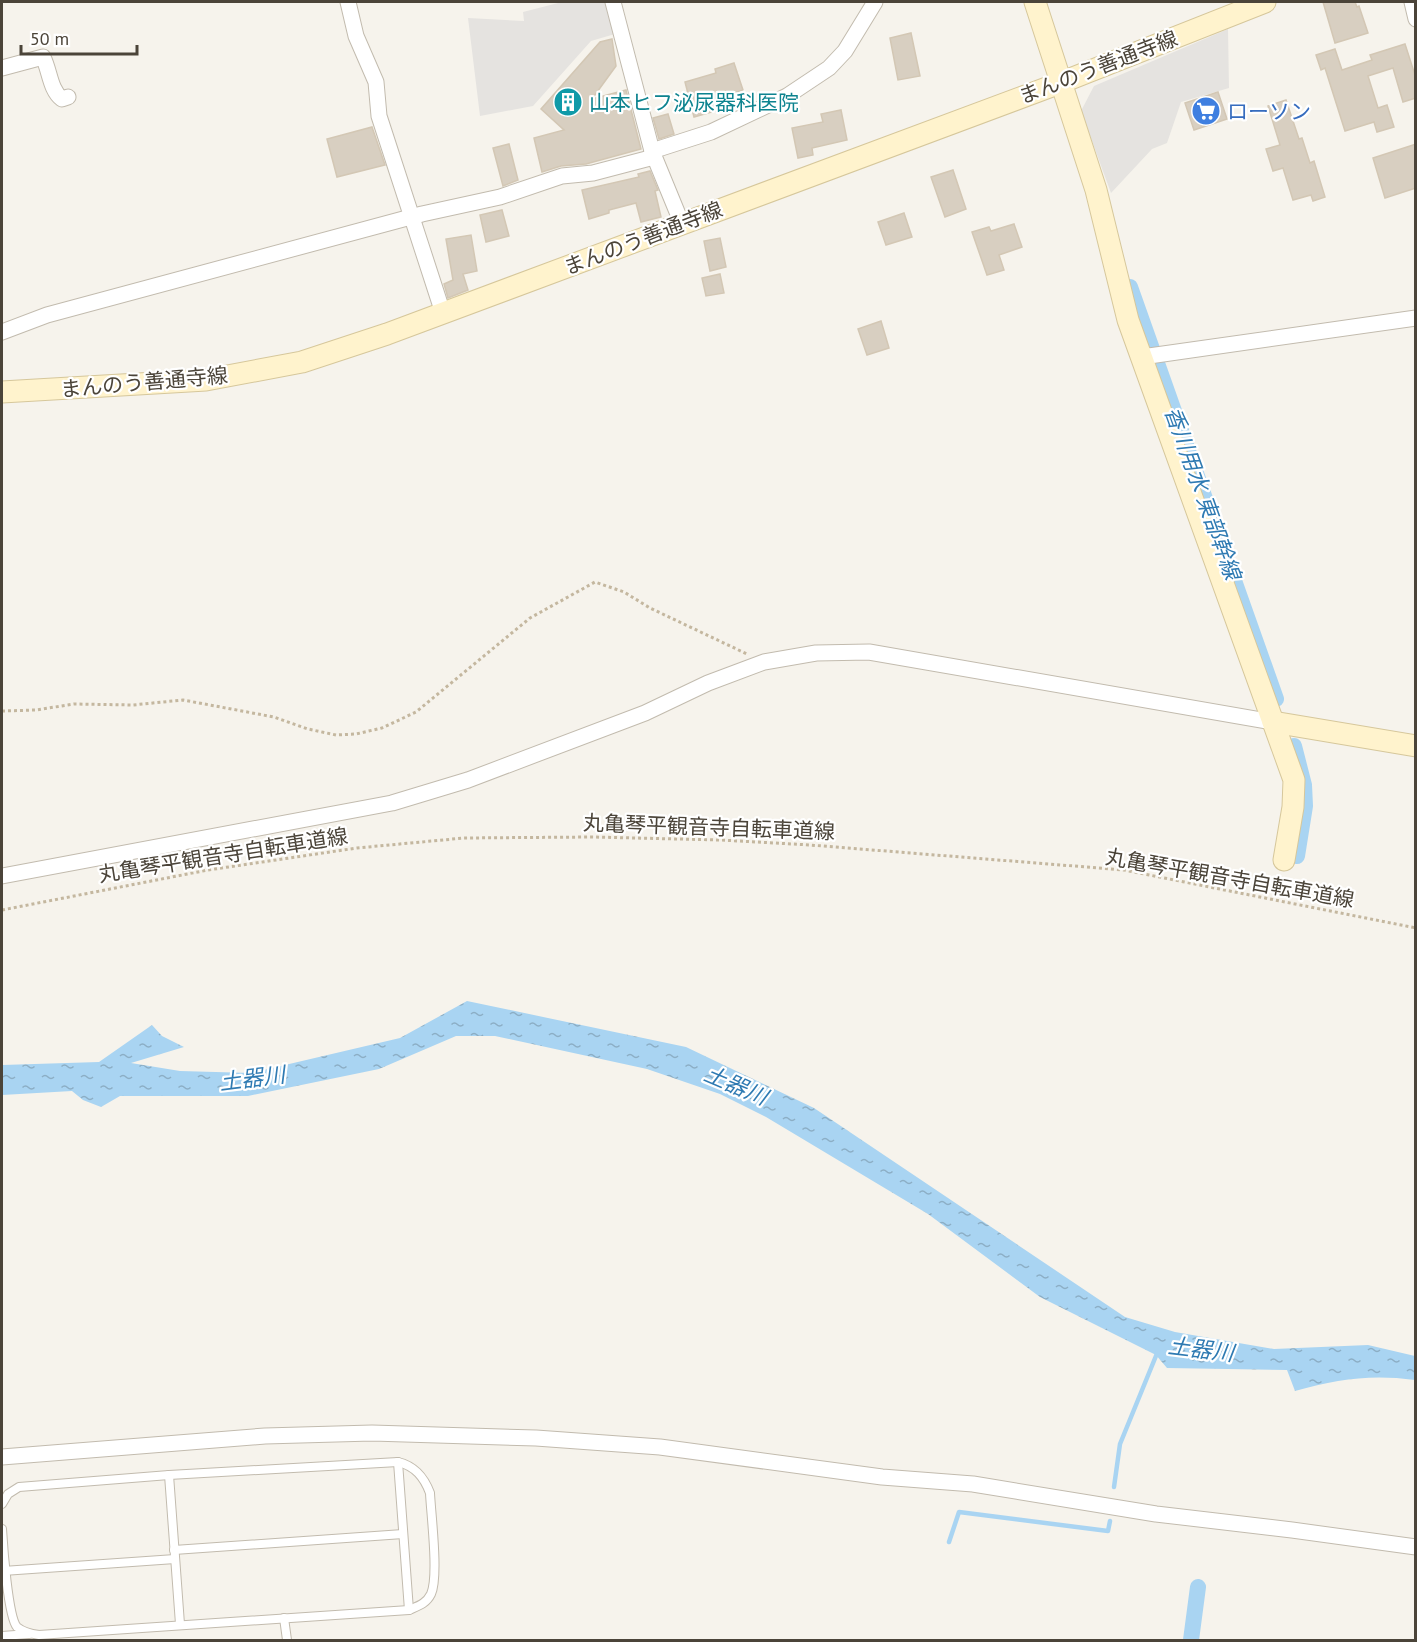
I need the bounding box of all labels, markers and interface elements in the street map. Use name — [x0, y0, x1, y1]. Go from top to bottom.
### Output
scale bar — [21, 18, 136, 56]
street label: まんのう善通寺線 — [1015, 24, 1181, 110]
text: 50 m — [30, 27, 69, 50]
building icon: 山本ヒフ泌尿器科医院 — [552, 86, 584, 118]
place label: 山本ヒフ泌尿器科医院 — [589, 89, 799, 116]
supermarket icon: ローソン — [1190, 95, 1222, 127]
place label: ローソン — [1227, 98, 1311, 125]
street label: まんのう善通寺線 — [560, 195, 726, 281]
street label: まんのう善通寺線 — [59, 361, 229, 403]
water label: 香川用水 東部幹線 — [1159, 403, 1248, 586]
street label: 丸亀琴平観音寺自転車道線 — [583, 809, 835, 845]
street label: 丸亀琴平観音寺自転車道線 — [96, 822, 350, 888]
street label: 丸亀琴平観音寺自転車道線 — [1104, 843, 1356, 913]
water label: 土器川 — [700, 1059, 774, 1112]
water label: 土器川 — [218, 1060, 288, 1096]
water label: 土器川 — [1167, 1331, 1237, 1367]

